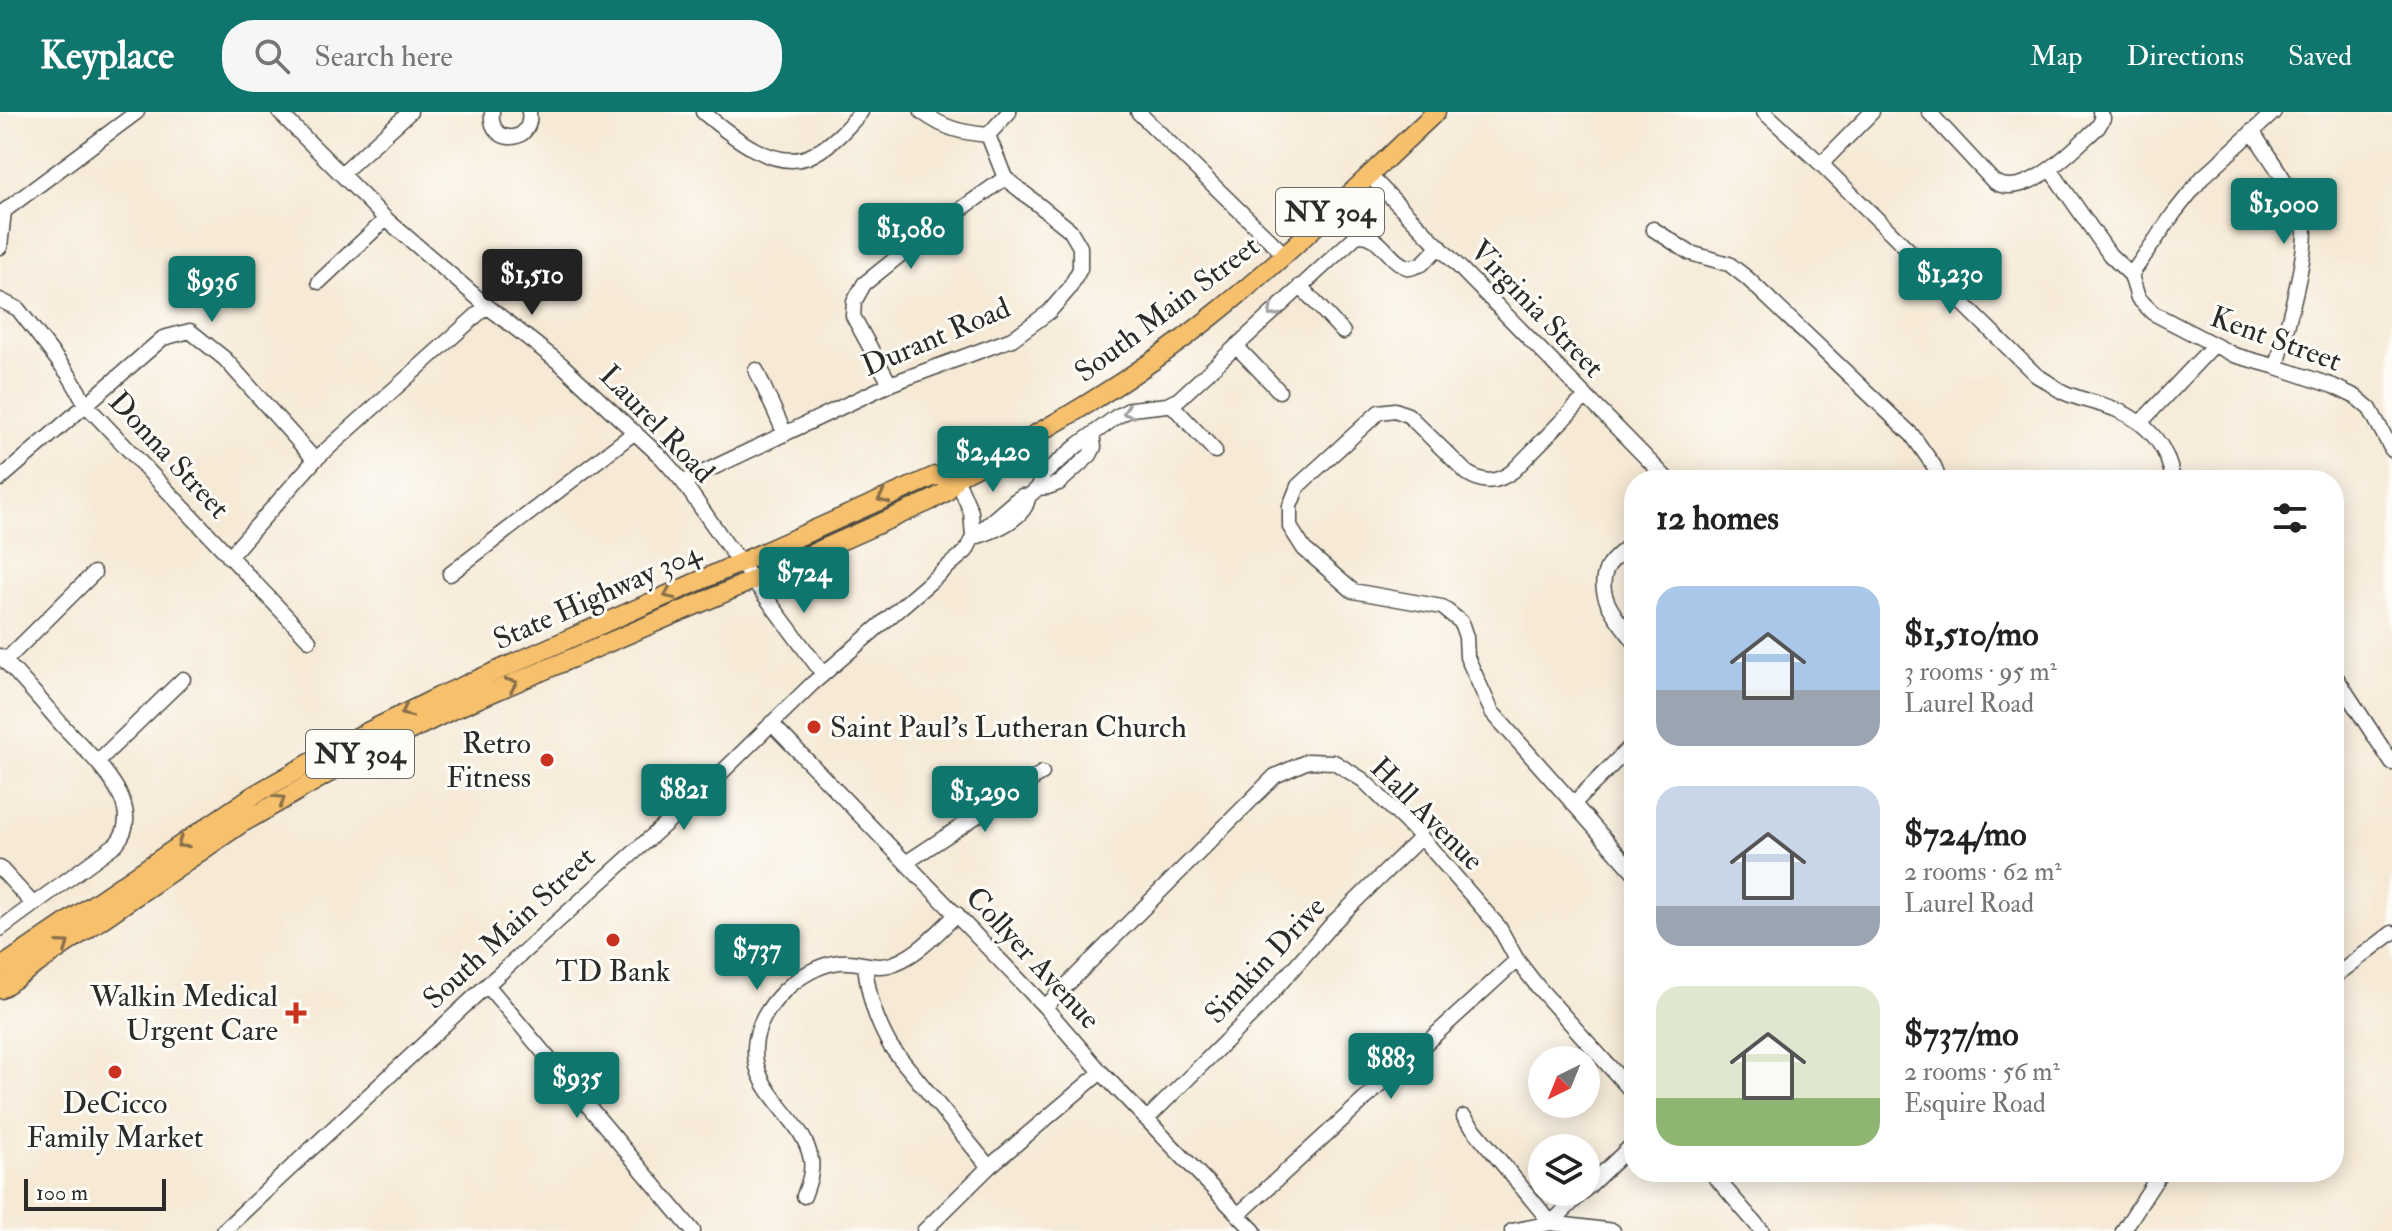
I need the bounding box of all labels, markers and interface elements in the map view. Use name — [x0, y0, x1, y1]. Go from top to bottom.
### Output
search box — [222, 20, 782, 92]
text: Keyplace — [40, 32, 174, 80]
icon: search — [250, 34, 294, 78]
text: Search here — [314, 38, 453, 75]
text: Map — [2030, 39, 2083, 74]
text: Directions — [2127, 39, 2244, 74]
text: Saved — [2288, 39, 2352, 74]
pin: $1,000 — [2219, 178, 2349, 246]
road number: NY 304 — [1276, 188, 1384, 236]
text: $1,000 — [2249, 188, 2319, 220]
pin: $1,080 — [846, 203, 976, 271]
text: $1,080 — [876, 213, 946, 245]
street label: South Main Street — [1067, 227, 1267, 390]
street label: Virginia Street — [1462, 232, 1612, 386]
pin: $1,230 — [1885, 248, 2015, 316]
pin: $1,510 — [467, 249, 597, 317]
pin: $936 — [165, 256, 259, 324]
text: $1,230 — [1917, 258, 1983, 290]
text: $1,510 — [500, 259, 564, 291]
text: $936 — [186, 266, 238, 298]
street label: Durant Road — [856, 289, 1016, 385]
street label: Kent Street — [2205, 298, 2347, 380]
one-way arrow — [1267, 302, 1282, 316]
street label: Laurel Road — [592, 357, 723, 491]
street label: Donna Street — [101, 384, 238, 527]
one-way arrow — [1122, 402, 1136, 419]
pin: $2,420 — [928, 426, 1058, 494]
text: $2,420 — [955, 436, 1031, 468]
one-way arrow — [877, 489, 892, 505]
icon: filters — [2268, 496, 2312, 540]
text: 12 homes — [1656, 497, 1779, 540]
street label: State Highway 304 — [488, 533, 708, 658]
pin: $724 — [757, 547, 851, 615]
text: $724 — [777, 557, 831, 589]
one-way arrow — [663, 584, 677, 600]
text: $1,510/mo — [1904, 613, 2039, 656]
icon: home — [1720, 618, 1816, 714]
text: 3 rooms · 95 m² — [1904, 656, 2057, 688]
one-way arrow — [504, 677, 519, 693]
text: Laurel Road — [1904, 688, 2034, 720]
one-way arrow — [400, 702, 415, 718]
place label: Saint Paul's Lutheran Church — [830, 709, 1187, 746]
marker: Saint Paul's Lutheran Church — [805, 718, 823, 736]
place label: Retro Fitness — [446, 725, 531, 796]
road number: NY 304 — [306, 730, 414, 778]
street label: Hall Avenue — [1362, 749, 1492, 879]
marker: Retro Fitness — [538, 751, 556, 769]
pin: $821 — [637, 764, 731, 832]
pin: $1,290 — [920, 766, 1050, 834]
text: $821 — [659, 774, 709, 806]
text: $1,290 — [950, 776, 1020, 808]
one-way arrow — [271, 794, 286, 810]
text: $724/mo — [1904, 813, 2027, 856]
icon: home — [1720, 818, 1816, 914]
one-way arrow — [176, 833, 190, 848]
street label: South Main Street — [415, 839, 603, 1017]
text: 2 rooms · 62 m² — [1904, 856, 2062, 888]
street label: Collyer Avenue — [958, 879, 1108, 1037]
text: Laurel Road — [1904, 888, 2034, 920]
street label: Simkin Drive — [1197, 889, 1333, 1031]
pin: $737 — [710, 924, 804, 992]
marker: TD Bank — [604, 931, 622, 949]
text: $737 — [733, 934, 781, 966]
one-way arrow — [56, 940, 70, 955]
place label: TD Bank — [556, 953, 670, 990]
place label: Walkin Medical Urgent Care — [89, 978, 278, 1049]
marker: Walkin Medical Urgent Care — [285, 1002, 307, 1024]
text: $737/mo — [1904, 1013, 2019, 1056]
icon: home — [1720, 1018, 1816, 1114]
pin: $883 — [1344, 1033, 1438, 1101]
text: $883 — [1366, 1043, 1416, 1075]
north arrow — [1528, 1046, 1600, 1118]
map controls — [1528, 1046, 1600, 1206]
pin: $935 — [530, 1052, 624, 1120]
text: 2 rooms · 56 m² — [1904, 1056, 2060, 1088]
text: $935 — [552, 1062, 602, 1094]
marker: DeCicco Family Market — [106, 1063, 124, 1081]
place label: DeCicco Family Market — [26, 1085, 204, 1156]
text: Esquire Road — [1904, 1088, 2046, 1120]
button: layers — [1528, 1134, 1600, 1206]
scale bar — [24, 1175, 166, 1211]
text: 100 m — [36, 1179, 88, 1207]

